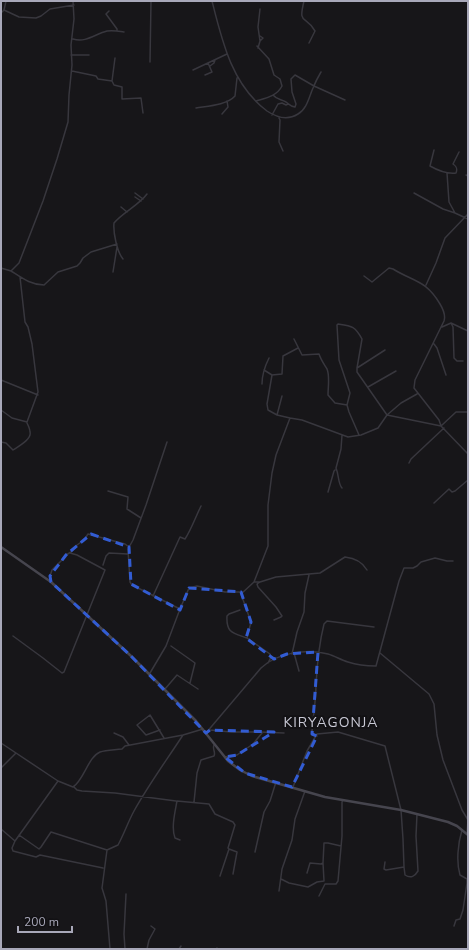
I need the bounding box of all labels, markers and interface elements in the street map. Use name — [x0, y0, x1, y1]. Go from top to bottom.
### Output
district label: KIRYAGONJA — [283, 713, 379, 732]
scale bar — [18, 908, 72, 934]
text: 200 m — [24, 914, 59, 930]

